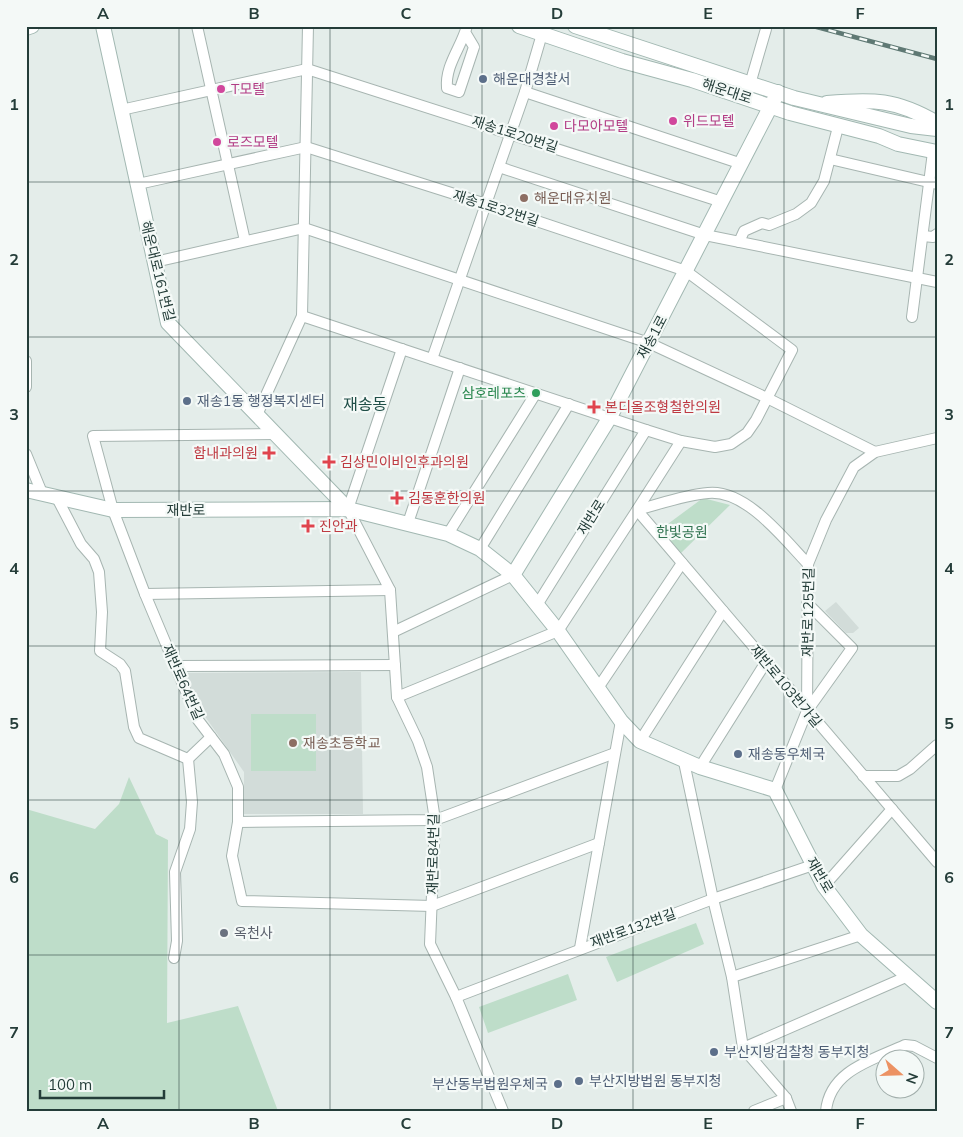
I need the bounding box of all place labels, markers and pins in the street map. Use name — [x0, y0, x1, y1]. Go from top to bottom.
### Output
place label: 해운대경찰서 — [493, 70, 570, 88]
marker: 해운대경찰서 — [477, 73, 489, 85]
place label: T모텔 — [231, 80, 265, 98]
marker: T모텔 — [215, 83, 227, 95]
place label: 위드모텔 — [683, 112, 735, 130]
marker: 위드모텔 — [667, 115, 679, 127]
place label: 다모아모텔 — [564, 117, 628, 135]
marker: 다모아모텔 — [548, 120, 560, 132]
place label: 로즈모텔 — [227, 133, 279, 151]
marker: 로즈모텔 — [211, 136, 223, 148]
place label: 해운대유치원 — [534, 189, 611, 207]
marker: 해운대유치원 — [518, 192, 530, 204]
place label: 삼호레포츠 — [462, 384, 526, 402]
marker: 삼호레포츠 — [530, 387, 542, 399]
place label: 재송1동 행정복지센터 — [197, 392, 325, 410]
marker: 재송1동 행정복지센터 — [181, 395, 193, 407]
place label: 본디올조형철한의원 — [605, 398, 721, 416]
marker: 본디올조형철한의원 — [587, 400, 601, 414]
place label: 함내과의원 — [194, 444, 258, 462]
marker: 함내과의원 — [262, 446, 276, 460]
place label: 김상민이비인후과의원 — [340, 453, 469, 471]
marker: 김상민이비인후과의원 — [322, 455, 336, 469]
place label: 김동훈한의원 — [408, 489, 485, 507]
marker: 김동훈한의원 — [390, 491, 404, 505]
place label: 진안과 — [319, 517, 358, 535]
marker: 진안과 — [301, 519, 315, 533]
place label: 재송초등학교 — [303, 734, 380, 752]
marker: 재송초등학교 — [287, 737, 299, 749]
place label: 재송동우체국 — [748, 745, 825, 763]
marker: 재송동우체국 — [732, 748, 744, 760]
place label: 옥천사 — [234, 924, 273, 942]
marker: 옥천사 — [218, 927, 230, 939]
place label: 부산지방검찰청 동부지청 — [724, 1043, 869, 1061]
marker: 부산지방검찰청 동부지청 — [708, 1046, 720, 1058]
place label: 부산지방법원 동부지청 — [589, 1072, 721, 1090]
place label: 부산동부법원우체국 — [432, 1075, 548, 1093]
marker: 부산지방법원 동부지청 — [573, 1075, 585, 1087]
marker: 부산동부법원우체국 — [552, 1078, 564, 1090]

